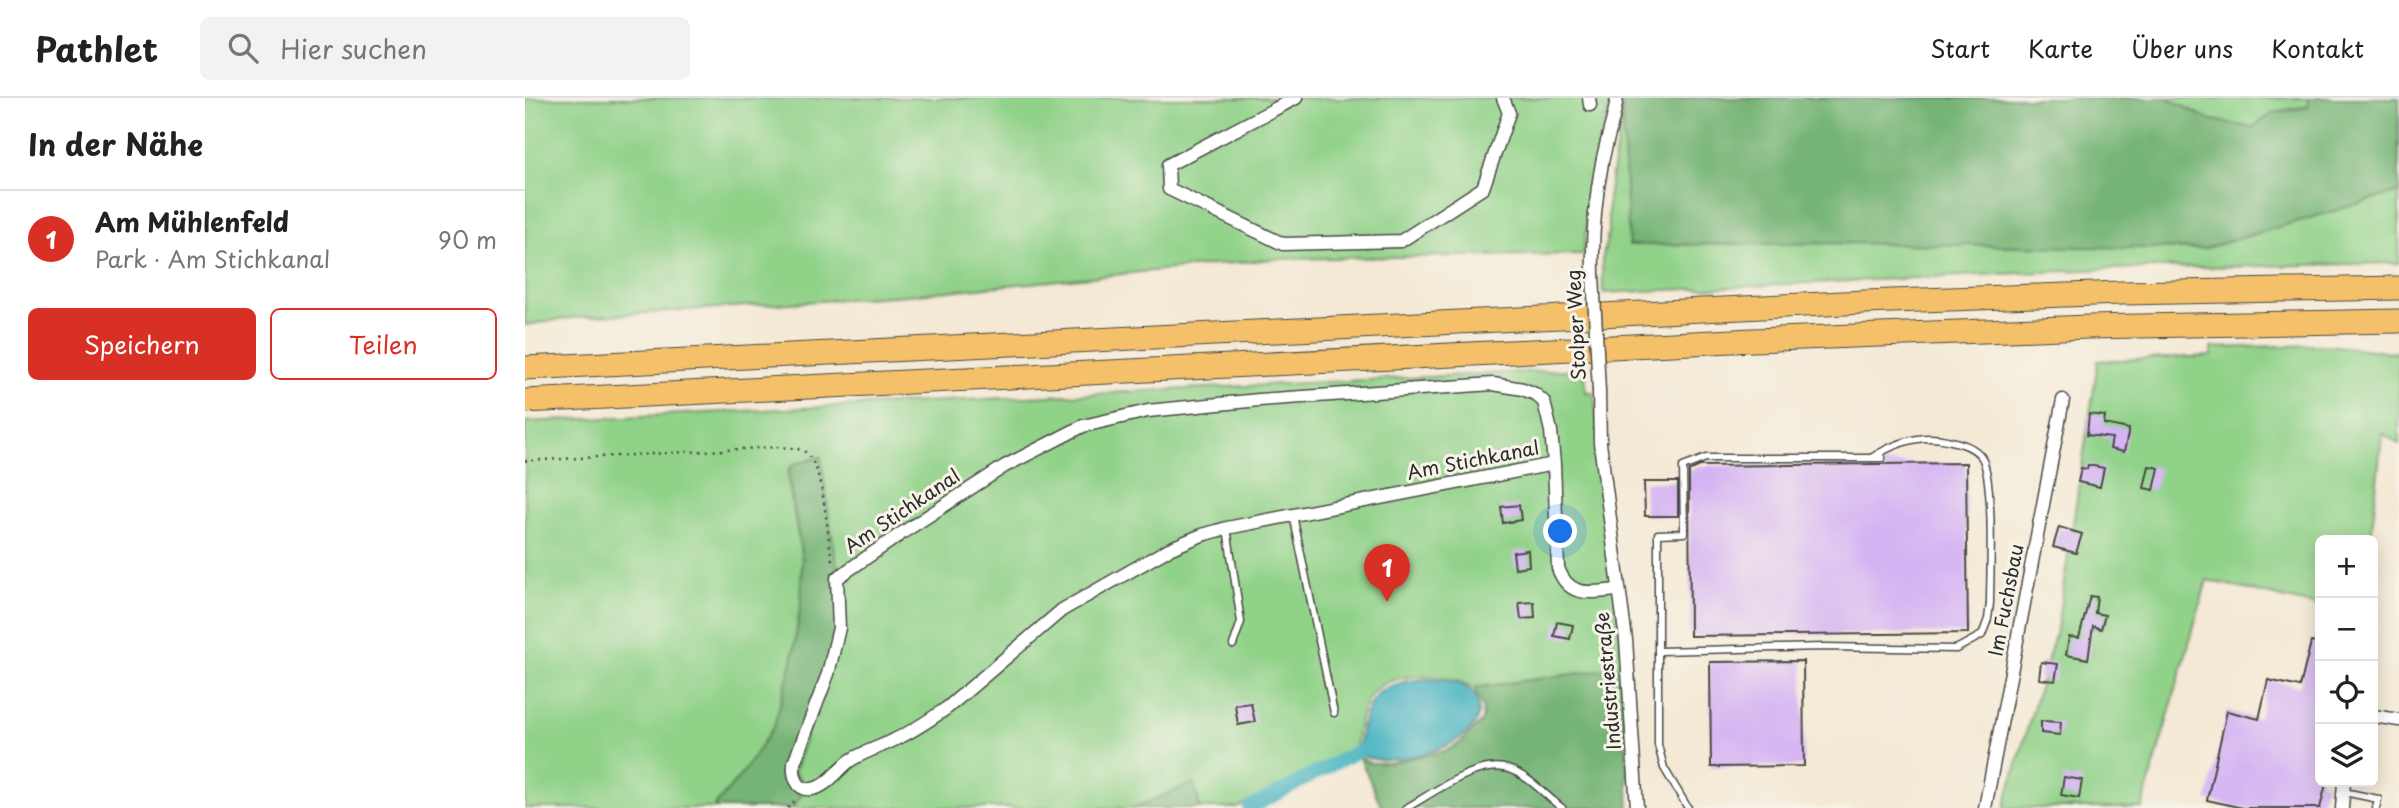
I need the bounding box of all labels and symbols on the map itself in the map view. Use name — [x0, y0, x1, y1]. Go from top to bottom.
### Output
street label: Stolper Weg — [1558, 269, 1592, 381]
street label: Am Stichkanal — [1404, 432, 1541, 486]
street label: Am Stichkanal — [838, 461, 965, 559]
your location — [1543, 514, 1577, 548]
street label: Im Fuchsbau — [1980, 541, 2030, 658]
pin: 1 — [1364, 544, 1410, 602]
street label: Industriestraße — [1587, 611, 1627, 751]

